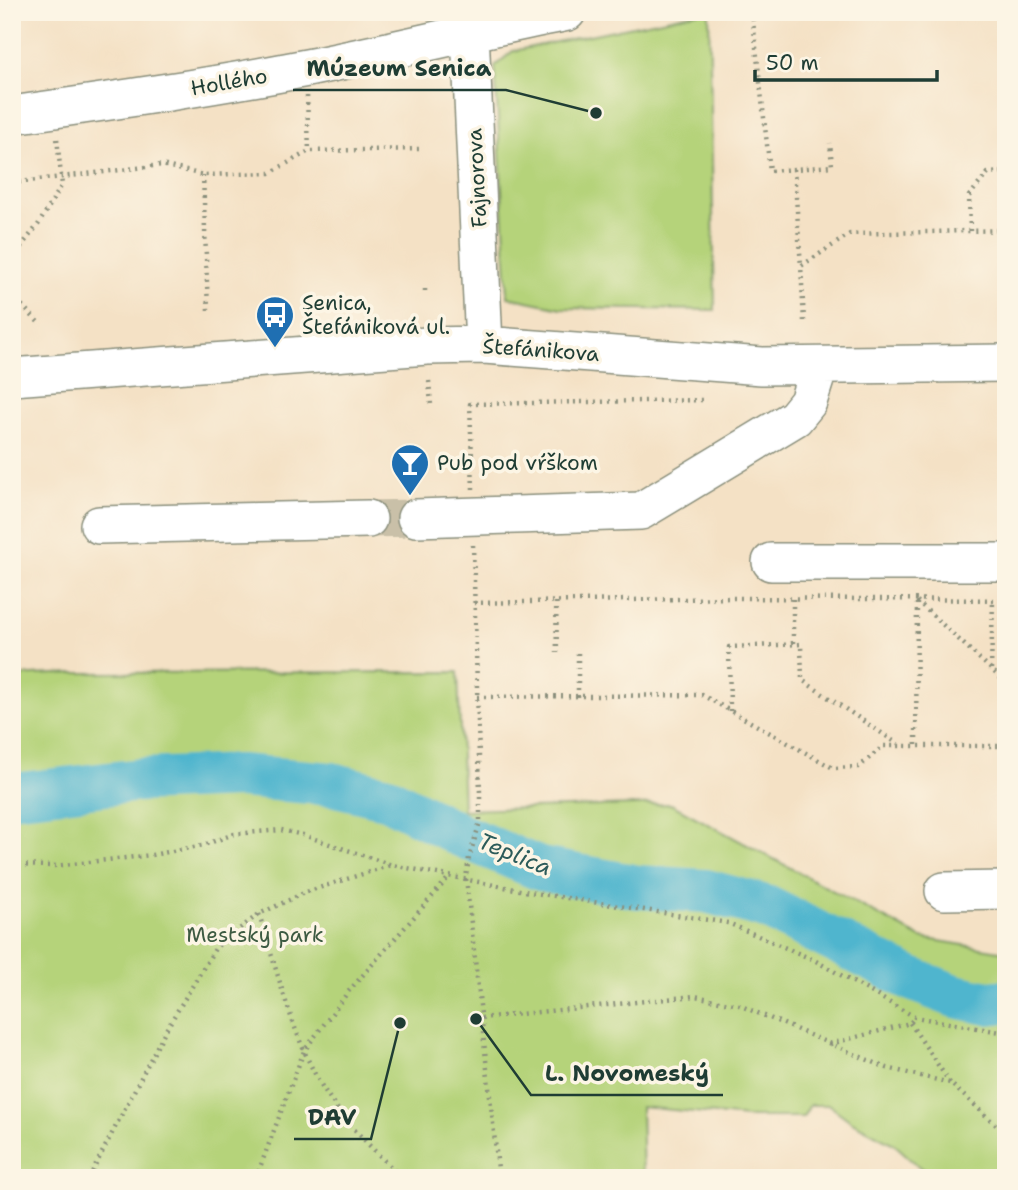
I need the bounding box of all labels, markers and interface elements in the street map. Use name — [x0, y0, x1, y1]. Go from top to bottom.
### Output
scale bar — [755, 38, 937, 82]
callout: Múzeum Senica — [293, 46, 506, 90]
text: 50 m — [766, 49, 819, 77]
text: Múzeum Senica — [307, 53, 492, 83]
street label: Hollého — [188, 61, 270, 103]
street label: Fajnorova — [460, 128, 494, 228]
place label: Senica, Štefániková ul. — [302, 289, 450, 341]
bus stop icon: Senica, Štefániková ul. — [254, 294, 296, 349]
street label: Štefánikova — [482, 331, 600, 368]
bar icon: Pub pod vŕškom — [389, 442, 431, 497]
place label: Pub pod vŕškom — [437, 449, 598, 477]
water label: Teplica — [474, 826, 556, 882]
park label: Mestský park — [186, 921, 324, 949]
callout: L. Novomeský — [531, 1051, 723, 1095]
text: L. Novomeský — [545, 1058, 709, 1088]
callout: DAV — [294, 1095, 371, 1139]
text: DAV — [308, 1102, 356, 1132]

